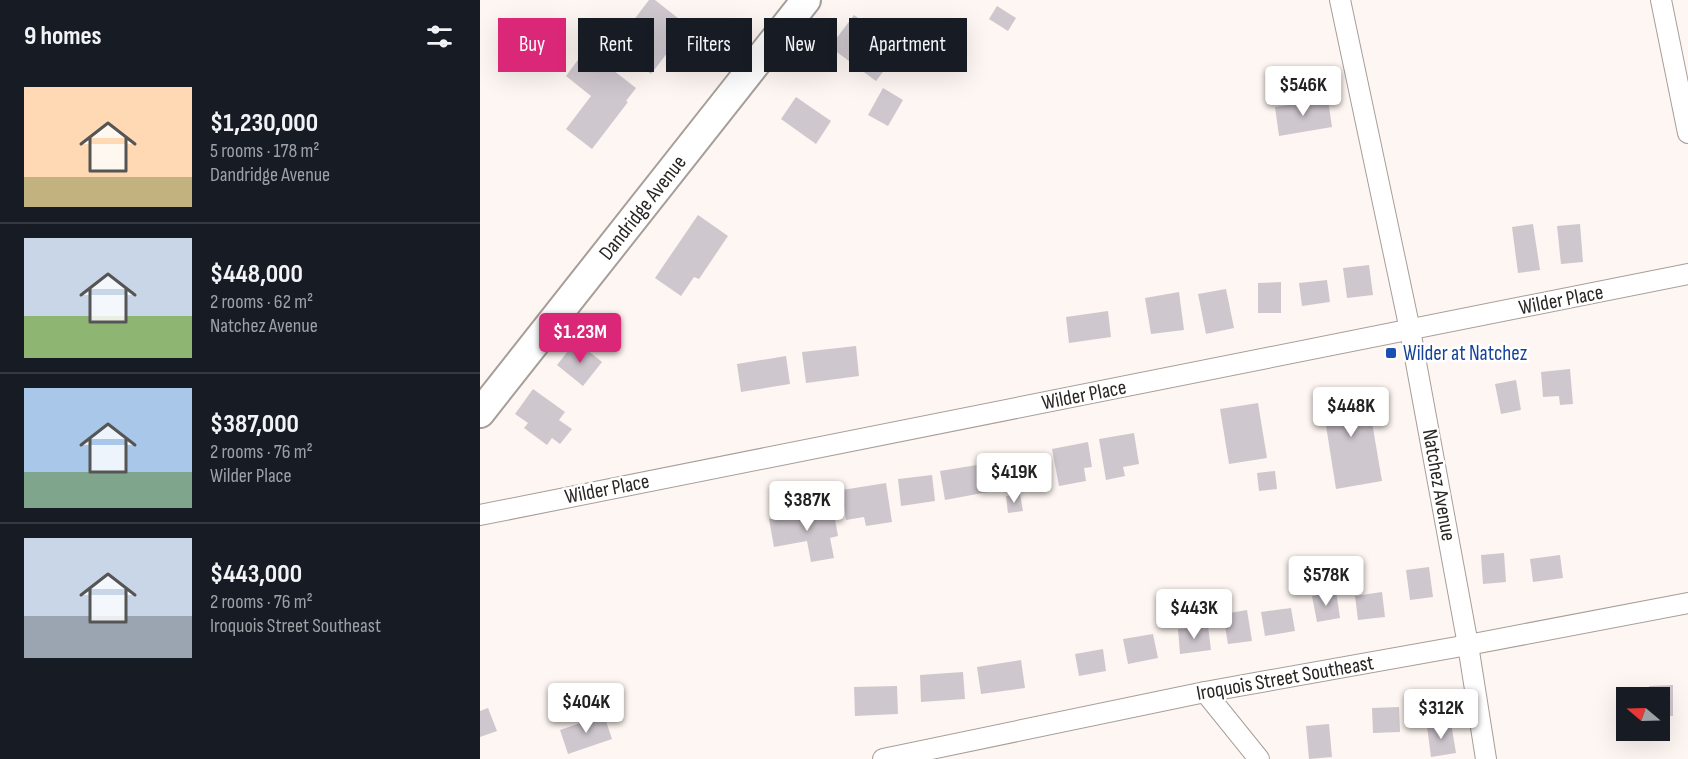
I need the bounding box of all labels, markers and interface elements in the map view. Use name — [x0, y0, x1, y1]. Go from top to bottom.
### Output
chip: Buy — [498, 18, 566, 72]
chip: Rent — [578, 18, 654, 72]
chip: Filters — [666, 18, 752, 72]
chip: New — [764, 18, 837, 72]
chip: Apartment — [849, 18, 967, 72]
icon: filters — [423, 20, 456, 53]
text: 9 homes — [24, 21, 102, 52]
pin: $546K — [1261, 66, 1345, 117]
text: $546K — [1279, 73, 1327, 97]
text: $1,230,000 — [210, 108, 318, 139]
icon: home — [72, 111, 144, 183]
text: 5 rooms · 178 m² — [210, 139, 319, 163]
street label: Dandridge Avenue — [593, 150, 691, 265]
text: Dandridge Avenue — [210, 163, 330, 187]
text: $448,000 — [210, 259, 303, 290]
icon: home — [72, 262, 144, 334]
street label: Wilder Place — [1517, 280, 1605, 320]
text: 2 rooms · 62 m² — [210, 290, 313, 314]
pin: $1.23M — [531, 313, 629, 364]
text: Natchez Avenue — [210, 314, 318, 338]
text: $1.23M — [553, 320, 607, 344]
place label: Wilder at Natchez — [1403, 341, 1528, 366]
marker: Wilder at Natchez — [1384, 346, 1398, 360]
street label: Wilder Place — [1040, 375, 1128, 415]
pin: $448K — [1309, 387, 1393, 438]
text: $448K — [1327, 394, 1375, 418]
text: $387,000 — [210, 409, 299, 440]
icon: home — [72, 412, 144, 484]
street label: Natchez Avenue — [1417, 427, 1461, 543]
text: 2 rooms · 76 m² — [210, 440, 313, 464]
pin: $419K — [972, 453, 1056, 504]
text: $419K — [991, 460, 1037, 484]
text: Wilder Place — [210, 464, 292, 488]
street label: Wilder Place — [563, 469, 651, 509]
pin: $387K — [765, 481, 849, 532]
text: $387K — [783, 488, 831, 512]
pin: $578K — [1284, 556, 1368, 607]
text: $443,000 — [210, 559, 302, 590]
icon: home — [72, 562, 144, 634]
text: $578K — [1303, 563, 1349, 587]
pin: $443K — [1152, 589, 1236, 640]
text: 2 rooms · 76 m² — [210, 590, 313, 614]
text: $443K — [1170, 596, 1218, 620]
text: Iroquois Street Southeast — [210, 614, 381, 638]
street label: Iroquois Street Southeast — [1194, 650, 1376, 706]
pin: $404K — [544, 683, 628, 734]
north arrow — [1616, 687, 1670, 741]
map controls — [1616, 687, 1670, 741]
pin: $312K — [1399, 689, 1483, 740]
text: $404K — [562, 690, 610, 714]
text: $312K — [1418, 696, 1464, 720]

